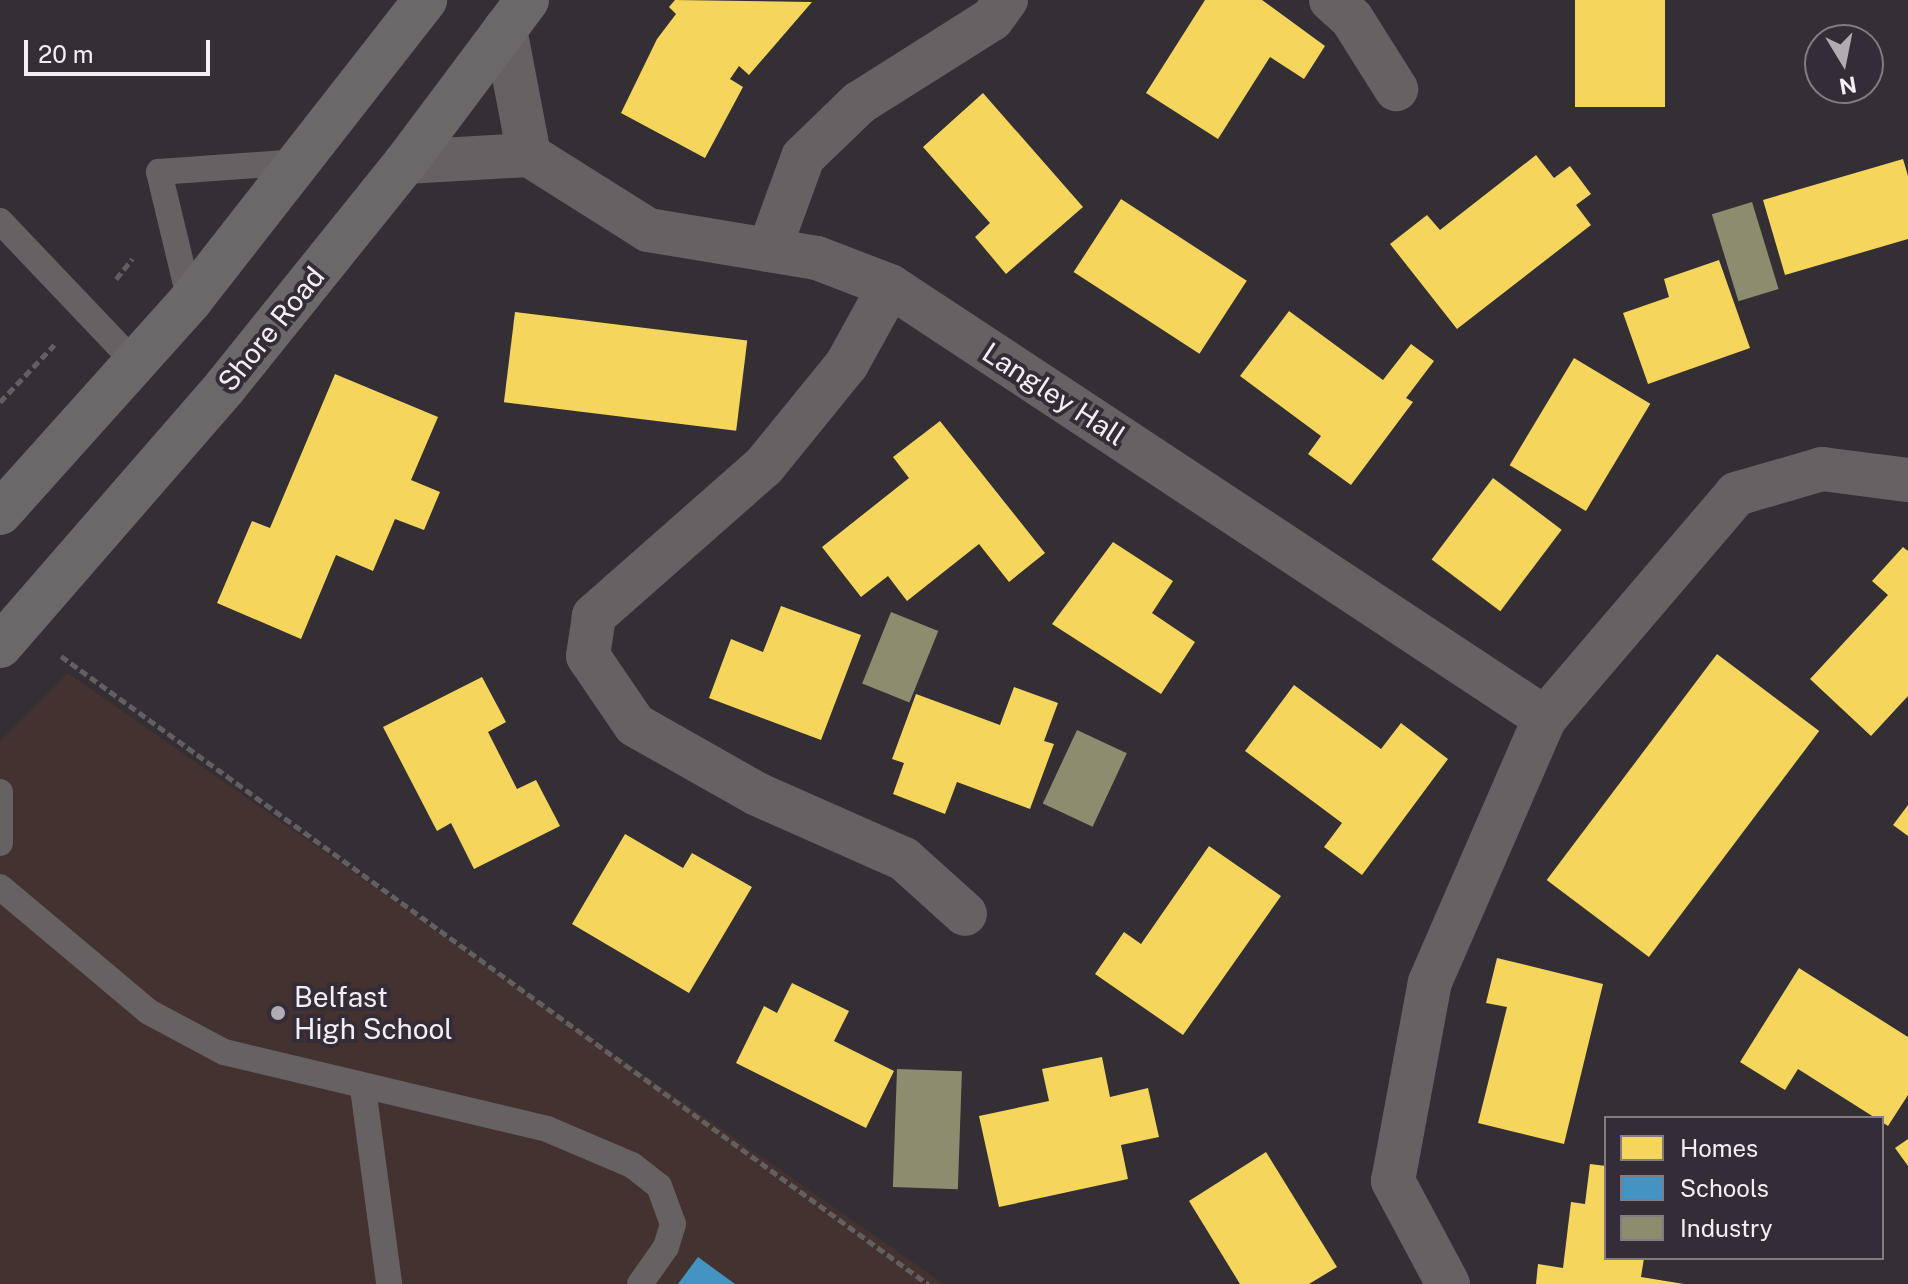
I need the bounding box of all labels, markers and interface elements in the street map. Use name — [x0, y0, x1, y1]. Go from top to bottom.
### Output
scale bar — [28, 24, 214, 74]
north arrow — [1804, 24, 1884, 104]
text: 20 m — [38, 40, 94, 68]
text: N — [1837, 71, 1859, 100]
street label: Shore Road — [211, 260, 331, 398]
street label: Langley Hall — [976, 335, 1132, 453]
place label: Belfast High School — [294, 980, 453, 1046]
marker: Belfast High School — [269, 1004, 287, 1022]
legend — [1604, 1116, 1884, 1260]
text: Homes — [1680, 1134, 1758, 1162]
text: Schools — [1680, 1174, 1769, 1202]
text: Industry — [1680, 1214, 1773, 1242]

